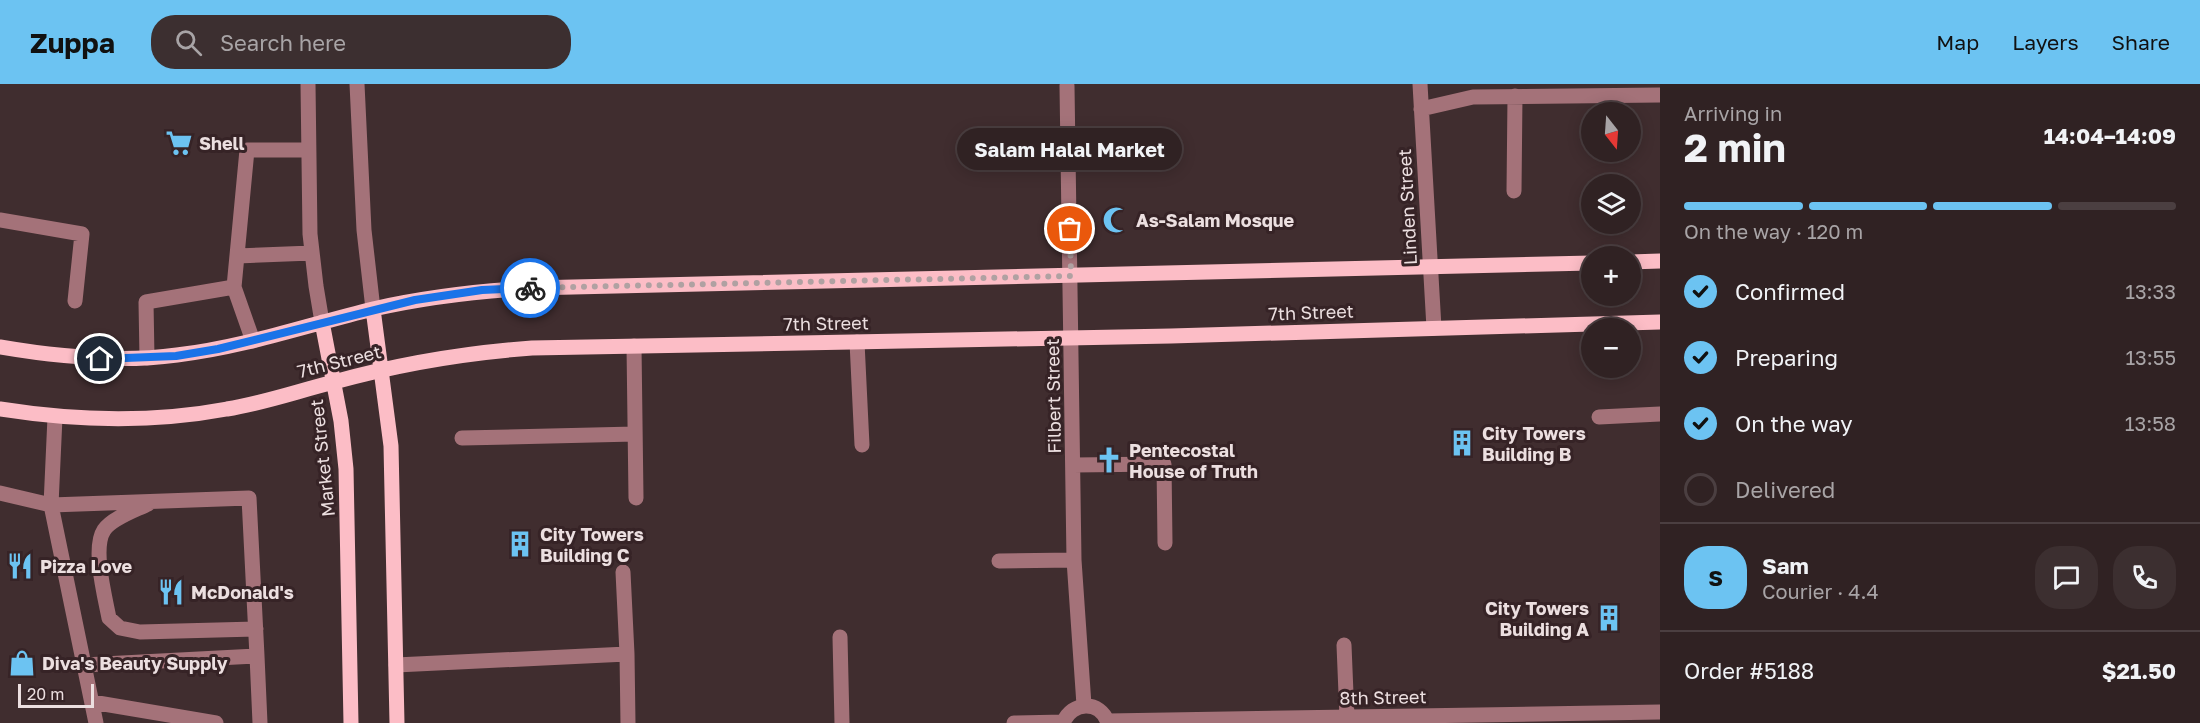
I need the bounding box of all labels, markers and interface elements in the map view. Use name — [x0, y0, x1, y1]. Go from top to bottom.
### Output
search box — [151, 15, 571, 69]
text: Zuppa — [30, 26, 115, 59]
icon: search — [172, 26, 205, 59]
text: Search here — [220, 29, 346, 56]
text: Map — [1936, 29, 1979, 55]
text: Layers — [2012, 29, 2079, 55]
text: Share — [2112, 29, 2170, 55]
text: Arriving in — [1684, 101, 1782, 125]
north arrow — [1581, 102, 1641, 162]
map controls — [1581, 102, 1641, 378]
text: 14:04–14:09 — [2044, 122, 2176, 149]
text: 2 min — [1684, 124, 1786, 171]
callout: Salam Halal Market — [958, 127, 1182, 169]
supermarket icon: Shell — [164, 128, 194, 158]
place label: Shell — [199, 132, 245, 154]
text: Salam Halal Market — [974, 137, 1165, 161]
street label: Linden Street — [1393, 148, 1421, 266]
button: layers — [1581, 174, 1641, 234]
pin — [1044, 203, 1095, 254]
mosque icon: As-Salam Mosque — [1101, 205, 1131, 235]
place label: As-Salam Mosque — [1136, 209, 1295, 231]
icon: bag — [1053, 212, 1086, 245]
text: On the way · 120 m — [1684, 219, 1863, 243]
button: + — [1581, 246, 1641, 306]
courier — [500, 258, 560, 318]
icon: bike — [514, 272, 547, 305]
icon: check — [1684, 275, 1717, 308]
text: Confirmed — [1735, 278, 1845, 305]
text: 13:33 — [2125, 279, 2176, 303]
street label: 7th Street — [1268, 300, 1354, 324]
street label: 7th Street — [783, 311, 869, 335]
button: − — [1581, 318, 1641, 378]
pin — [74, 333, 125, 384]
street label: Filbert Street — [1041, 338, 1065, 454]
street label: 7th Street — [295, 340, 383, 382]
icon: check — [1684, 341, 1717, 374]
icon: home — [83, 342, 116, 375]
text: Preparing — [1735, 344, 1838, 371]
text: 13:55 — [2125, 345, 2176, 369]
street label: Market Street — [305, 398, 339, 518]
icon: check — [1684, 407, 1717, 440]
text: On the way — [1735, 410, 1853, 437]
text: 13:58 — [2125, 411, 2176, 435]
place label: City Towers Building B — [1482, 422, 1586, 465]
building icon: City Towers Building B — [1447, 428, 1477, 458]
place label: Pentecostal House of Truth — [1129, 439, 1258, 482]
church icon: Pentecostal House of Truth — [1094, 445, 1124, 475]
text: Delivered — [1735, 476, 1835, 503]
place label: City Towers Building C — [540, 523, 644, 566]
building icon: City Towers Building C — [505, 529, 535, 559]
button: chat — [2035, 546, 2098, 609]
button: phone — [2113, 546, 2176, 609]
restaurant icon: Pizza Love — [5, 551, 35, 581]
text: Sam — [1762, 552, 1809, 579]
place label: Pizza Love — [40, 555, 133, 577]
text: S — [1708, 564, 1723, 591]
restaurant icon: McDonald's — [156, 577, 186, 607]
text: Courier · 4.4 — [1762, 579, 1879, 603]
place label: McDonald's — [191, 581, 294, 603]
place label: City Towers Building A — [1485, 597, 1589, 640]
building icon: City Towers Building A — [1594, 603, 1624, 633]
shop icon: Diva's Beauty Supply — [7, 648, 37, 678]
place label: Diva's Beauty Supply — [42, 652, 228, 674]
text: Order #5188 — [1684, 657, 1814, 684]
text: $21.50 — [2102, 657, 2176, 684]
scale bar — [18, 681, 94, 708]
text: 20 m — [27, 684, 64, 704]
street label: 8th Street — [1339, 685, 1427, 709]

